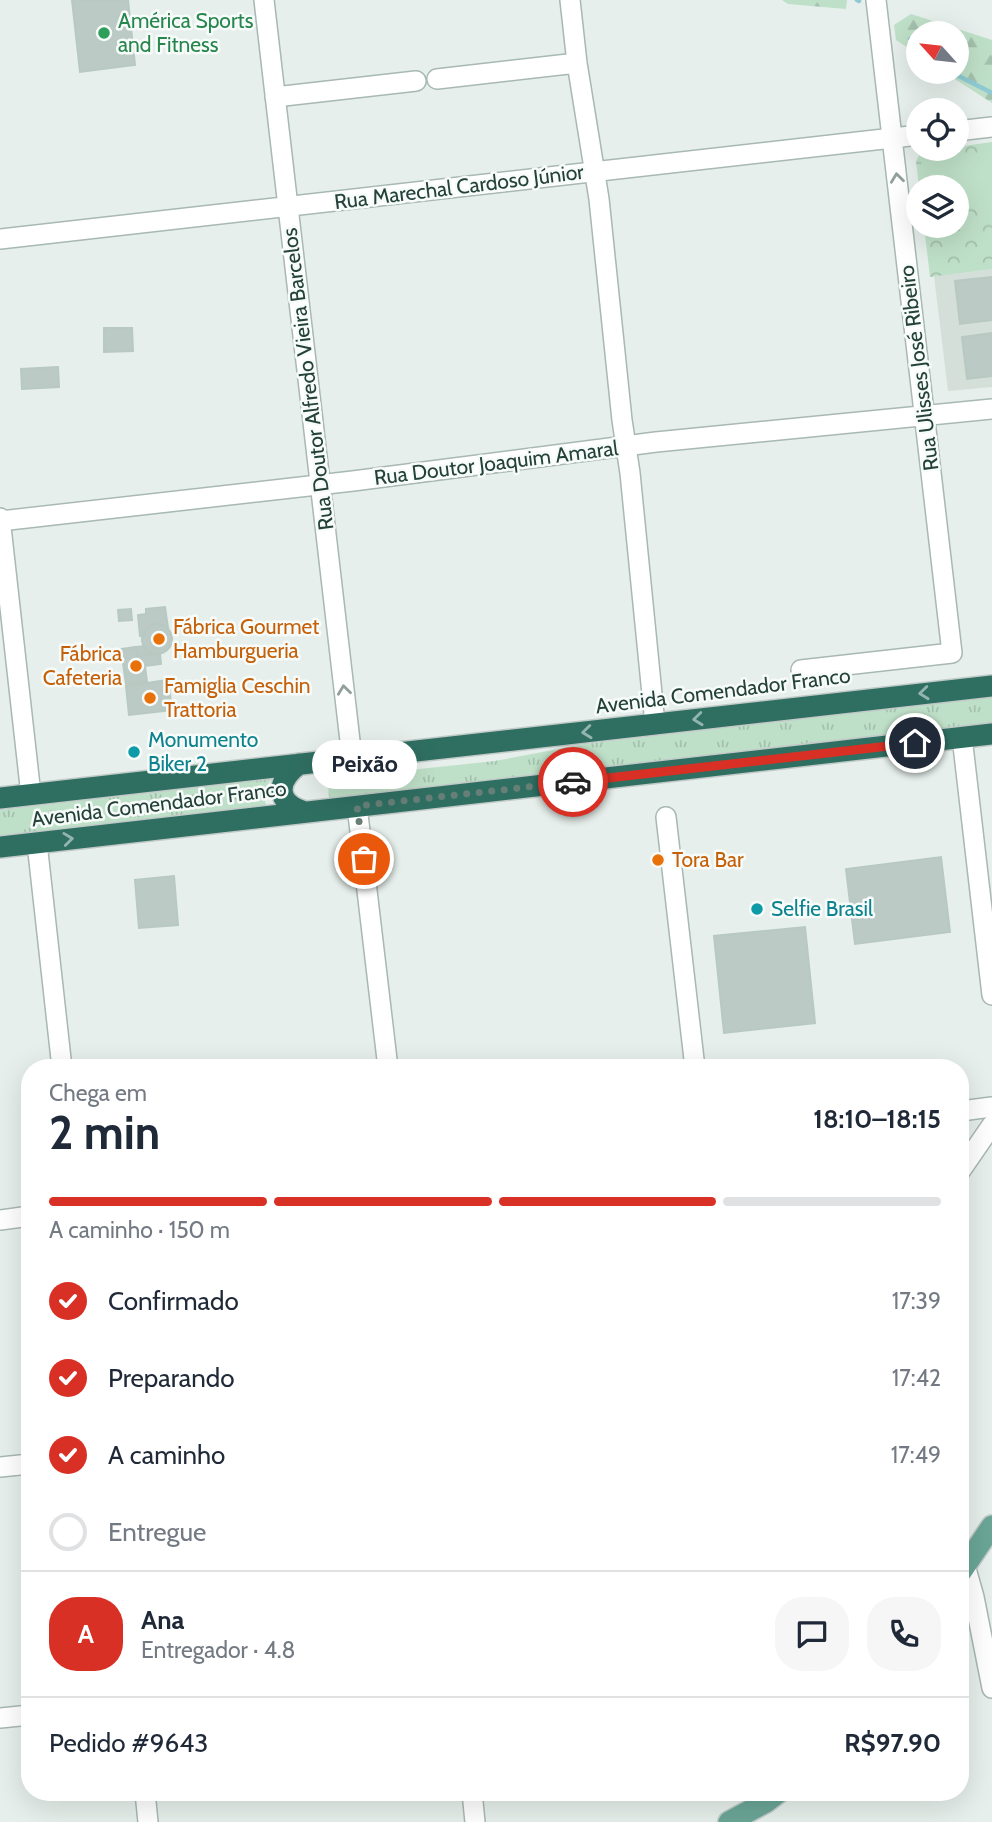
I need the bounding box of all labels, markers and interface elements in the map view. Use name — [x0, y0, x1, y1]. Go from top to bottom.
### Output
place label: América Sports and Fitness — [118, 8, 254, 57]
north arrow — [906, 21, 970, 84]
map controls — [906, 21, 969, 238]
marker: América Sports and Fitness — [96, 25, 112, 41]
button: locate — [906, 98, 969, 161]
street label: Rua Marechal Cardoso Júnior — [333, 159, 585, 214]
one-way arrow — [889, 172, 904, 184]
button: layers — [906, 175, 969, 238]
street label: Rua Doutor Alfredo Vieira Barcelos — [277, 226, 338, 532]
street label: Rua Ulisses José Ribeiro — [894, 264, 944, 472]
street label: Rua Doutor Joaquim Amaral — [372, 435, 619, 490]
place label: Fábrica Gourmet Hamburgueria — [173, 614, 319, 663]
marker: Fábrica Gourmet Hamburgueria — [151, 631, 167, 647]
place label: Fábrica Cafeteria — [43, 641, 122, 690]
marker: Fábrica Cafeteria — [128, 658, 144, 674]
street label: Avenida Comendador Franco — [594, 662, 852, 719]
place label: Famiglia Ceschin Trattoria — [164, 673, 311, 722]
one-way arrow — [337, 685, 352, 696]
one-way arrow — [918, 686, 930, 701]
marker: Famiglia Ceschin Trattoria — [142, 690, 158, 706]
one-way arrow — [692, 711, 704, 726]
pin — [885, 713, 945, 773]
one-way arrow — [581, 724, 593, 739]
icon: home — [896, 724, 934, 762]
place label: Monumento Biker 2 — [148, 727, 258, 776]
callout: Peixão — [312, 740, 416, 789]
marker: Monumento Biker 2 — [126, 744, 142, 760]
courier — [538, 747, 608, 817]
text: Peixão — [331, 750, 398, 778]
icon: car — [554, 763, 592, 801]
street label: Avenida Comendador Franco — [30, 775, 288, 832]
pin — [334, 829, 394, 889]
one-way arrow — [62, 832, 74, 847]
icon: bag — [345, 840, 383, 878]
place label: Tora Bar — [672, 847, 744, 872]
marker: Tora Bar — [650, 852, 666, 868]
place label: Selfie Brasil — [771, 896, 873, 921]
marker: Selfie Brasil — [749, 901, 765, 917]
text: Chega em — [49, 1079, 147, 1107]
text: 18:10–18:15 — [813, 1103, 941, 1135]
text: 2 min — [49, 1105, 160, 1161]
text: A caminho · 150 m — [49, 1216, 230, 1244]
icon: check — [49, 1282, 87, 1320]
text: Confirmado — [108, 1285, 239, 1317]
text: 17:39 — [892, 1287, 941, 1315]
icon: check — [49, 1359, 87, 1397]
text: Preparando — [108, 1362, 235, 1394]
text: 17:42 — [892, 1364, 941, 1392]
icon: check — [49, 1436, 87, 1474]
text: A caminho — [108, 1439, 225, 1471]
text: 17:49 — [891, 1441, 941, 1469]
text: Entregue — [108, 1516, 206, 1548]
button: chat — [775, 1597, 849, 1671]
button: phone — [867, 1597, 941, 1671]
text: Ana — [141, 1604, 185, 1636]
text: A — [78, 1618, 94, 1650]
text: Entregador · 4.8 — [141, 1636, 295, 1664]
text: Pedido #9643 — [49, 1727, 208, 1759]
text: R$97.90 — [844, 1727, 941, 1759]

